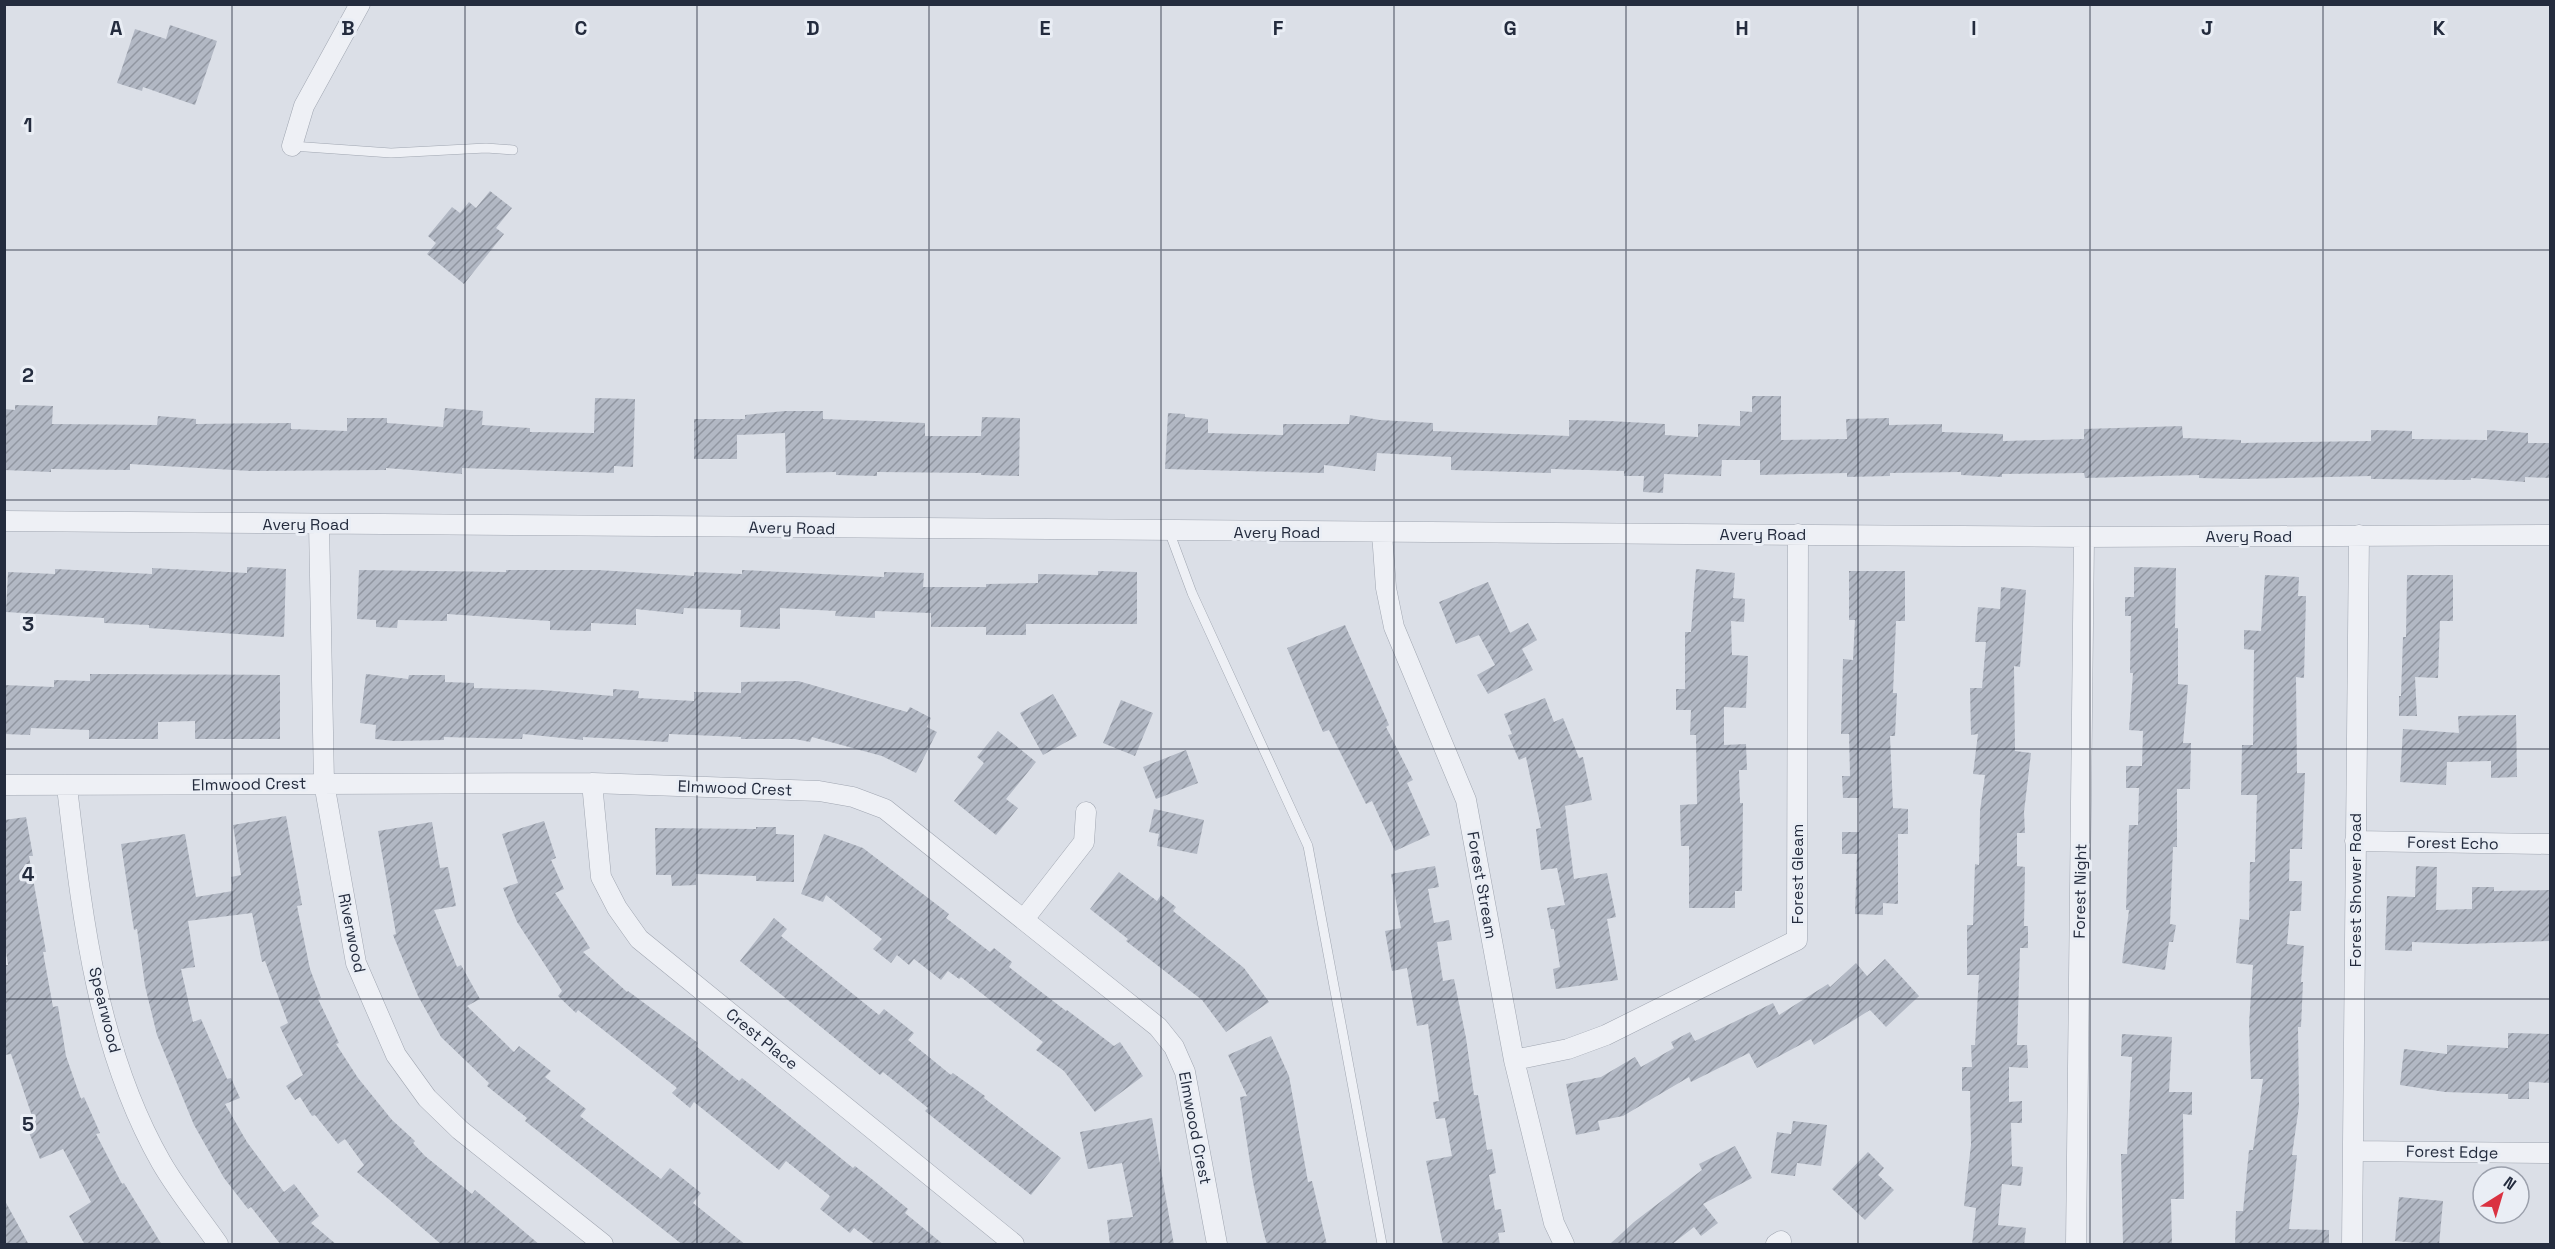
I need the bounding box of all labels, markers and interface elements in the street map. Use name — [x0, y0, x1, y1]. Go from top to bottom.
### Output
text: A — [110, 15, 123, 41]
text: B — [341, 15, 355, 41]
text: C — [575, 15, 588, 41]
text: D — [806, 15, 820, 41]
text: E — [1039, 15, 1051, 41]
text: F — [1273, 15, 1284, 41]
text: G — [1503, 15, 1517, 41]
text: H — [1735, 15, 1749, 41]
text: I — [1971, 15, 1977, 41]
text: J — [2201, 15, 2213, 41]
text: K — [2433, 15, 2446, 41]
text: 1 — [23, 112, 33, 138]
text: 2 — [22, 362, 34, 388]
street label: Avery Road — [263, 514, 349, 535]
street label: Avery Road — [748, 517, 836, 539]
street label: Avery Road — [1234, 522, 1320, 543]
street label: Avery Road — [1720, 524, 1806, 545]
street label: Avery Road — [2206, 526, 2292, 547]
text: 3 — [22, 611, 34, 637]
street label: Elmwood Crest — [192, 773, 306, 795]
street label: Elmwood Crest — [677, 776, 793, 800]
street label: Forest Shower Road — [2345, 813, 2366, 967]
street label: Forest Gleam — [1787, 824, 1808, 924]
street label: Forest Stream — [1462, 830, 1502, 940]
street label: Forest Echo — [2407, 832, 2499, 854]
street label: Forest Night — [2069, 843, 2091, 939]
text: 4 — [22, 861, 35, 887]
street label: Riverwood — [333, 891, 371, 975]
street label: Spearwood — [84, 965, 126, 1055]
street label: Crest Place — [722, 1004, 802, 1074]
street label: Elmwood Crest — [1174, 1070, 1216, 1186]
text: 5 — [22, 1111, 34, 1137]
street label: Forest Edge — [2406, 1141, 2498, 1163]
north arrow — [2471, 1165, 2531, 1225]
text: N — [2499, 1172, 2520, 1195]

